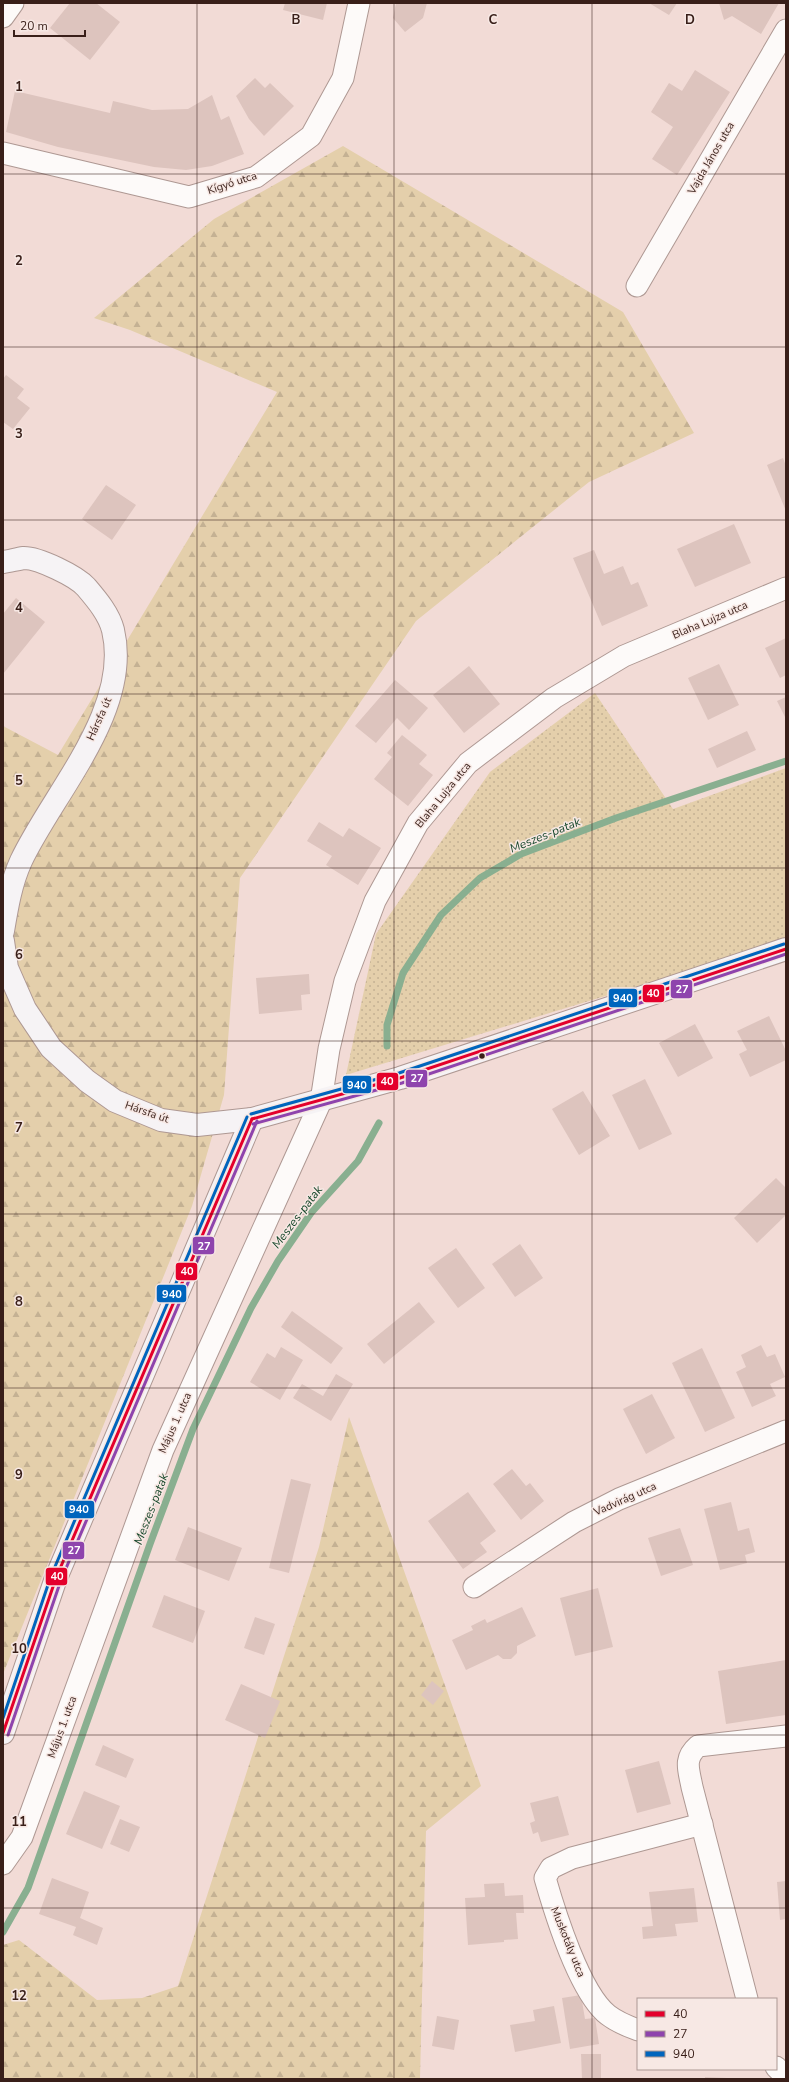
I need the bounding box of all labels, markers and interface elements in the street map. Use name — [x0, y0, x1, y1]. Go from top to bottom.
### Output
text: B — [292, 11, 301, 29]
text: C — [489, 11, 498, 29]
text: D — [685, 11, 695, 29]
scale bar — [14, 12, 85, 38]
text: 20 m — [20, 18, 48, 34]
text: 1 — [15, 78, 23, 96]
street label: Vajda János utca — [684, 119, 738, 198]
street label: Kígyó utca — [205, 168, 259, 198]
text: 2 — [15, 252, 23, 270]
text: 3 — [15, 425, 23, 443]
street label: Blaha Lujza utca — [670, 597, 750, 643]
text: 4 — [15, 599, 23, 617]
street label: Hársfa út — [83, 695, 115, 743]
street label: Blaha Lujza utca — [412, 759, 474, 831]
text: 5 — [15, 772, 23, 790]
water label: Meszes-patak — [507, 813, 584, 856]
text: 6 — [15, 946, 23, 964]
line badge: 27 — [670, 979, 693, 999]
text: 27 — [675, 982, 689, 997]
line badge: 40 — [642, 984, 665, 1003]
text: 40 — [646, 986, 660, 1001]
line badge: 940 — [608, 988, 638, 1008]
text: 940 — [613, 991, 633, 1006]
unlabelled marker — [477, 1051, 487, 1061]
line badge: 27 — [405, 1069, 428, 1088]
text: 27 — [410, 1071, 424, 1086]
line badge: 40 — [376, 1072, 399, 1091]
text: 40 — [380, 1074, 394, 1089]
line badge: 940 — [342, 1075, 372, 1094]
text: 940 — [347, 1078, 367, 1093]
street label: Hársfa út — [123, 1097, 171, 1127]
text: 7 — [15, 1119, 23, 1137]
water label: Meszes-patak — [268, 1181, 327, 1252]
line badge: 27 — [192, 1236, 215, 1255]
text: 27 — [197, 1239, 211, 1254]
line badge: 40 — [175, 1262, 198, 1281]
text: 40 — [180, 1264, 194, 1279]
line badge: 940 — [156, 1284, 187, 1303]
text: 940 — [162, 1287, 182, 1302]
text: 8 — [15, 1293, 23, 1311]
street label: Május 1. utca — [155, 1390, 195, 1456]
text: 9 — [15, 1466, 23, 1484]
water label: Meszes-patak — [130, 1470, 172, 1547]
street label: Vadvirág utca — [590, 1478, 659, 1520]
line badge: 940 — [64, 1500, 95, 1519]
text: 940 — [69, 1502, 89, 1517]
line badge: 27 — [62, 1541, 85, 1560]
text: 27 — [67, 1543, 81, 1558]
line badge: 40 — [45, 1567, 68, 1586]
text: 40 — [50, 1569, 64, 1584]
text: 10 — [11, 1640, 27, 1658]
street label: Május 1. utca — [44, 1694, 80, 1760]
text: 11 — [11, 1813, 27, 1831]
street label: Muskotály utca — [547, 1905, 589, 1979]
text: 12 — [11, 1987, 27, 2005]
legend — [637, 1998, 777, 2070]
text: 40 — [673, 2006, 687, 2022]
text: 27 — [673, 2026, 687, 2042]
text: 940 — [673, 2046, 695, 2062]

